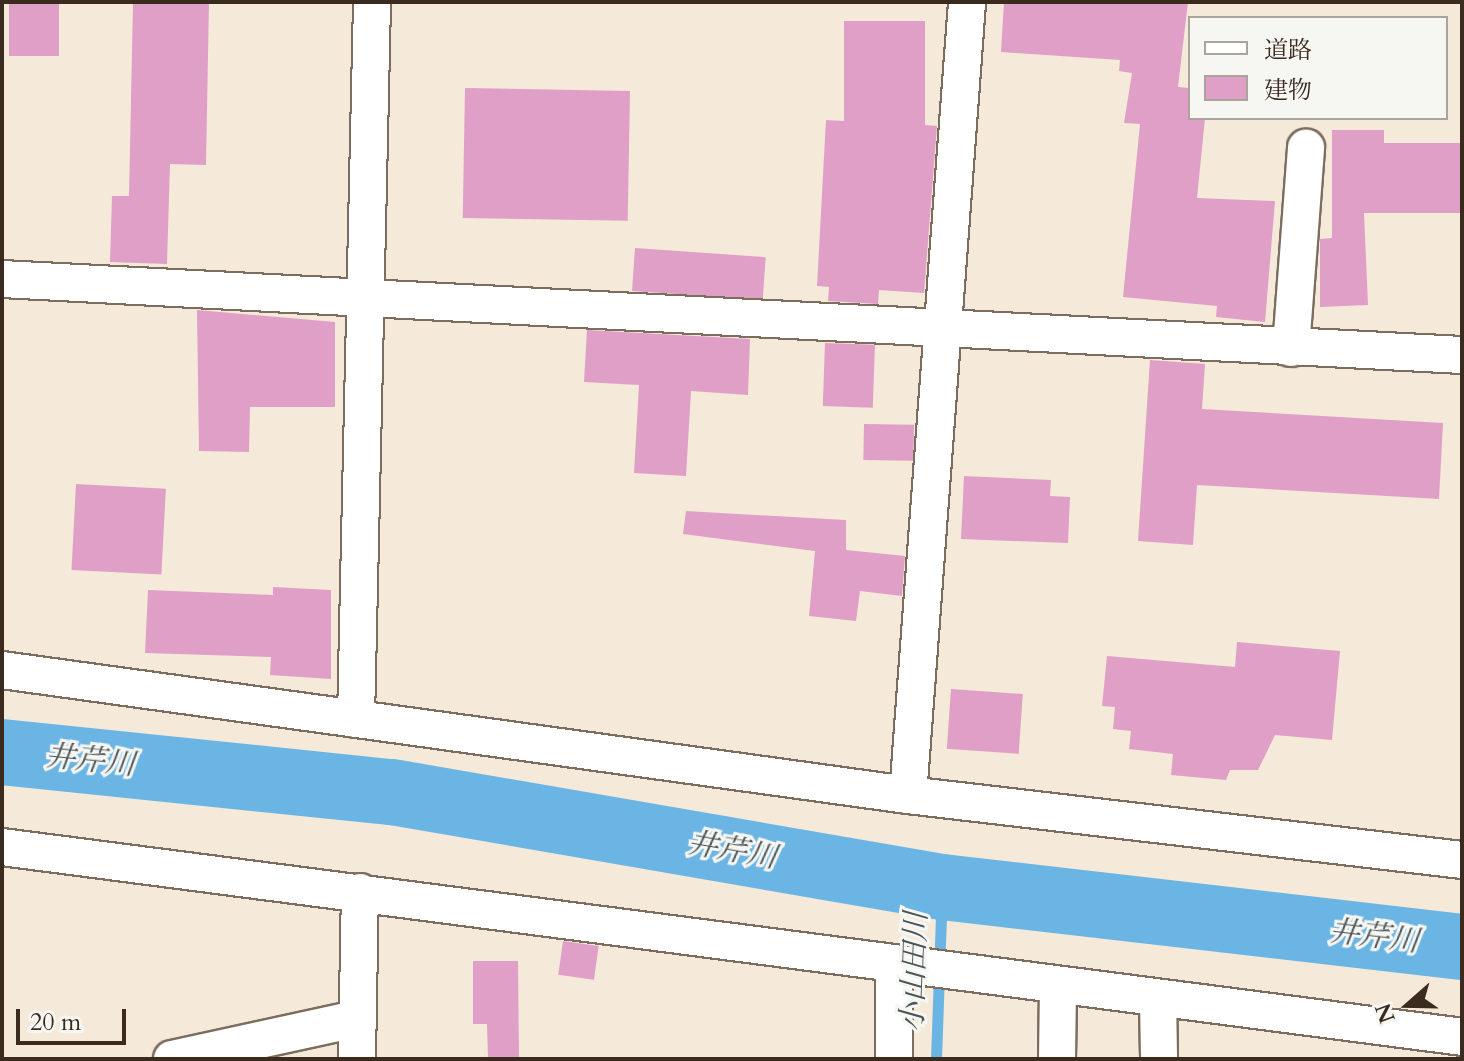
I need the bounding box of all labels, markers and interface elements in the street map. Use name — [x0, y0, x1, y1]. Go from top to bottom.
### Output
legend — [1188, 16, 1448, 120]
text: 道路 — [1264, 34, 1312, 67]
text: 建物 — [1264, 74, 1312, 107]
water label: 井芹川 — [43, 738, 137, 784]
water label: 井芹川 — [685, 825, 779, 877]
water label: 小山田川 — [895, 911, 935, 1033]
water label: 井芹川 — [1327, 914, 1421, 960]
north arrow — [1368, 965, 1448, 1045]
scale bar — [20, 993, 130, 1043]
text: N — [1368, 999, 1403, 1027]
text: 20 m — [30, 1006, 81, 1039]

